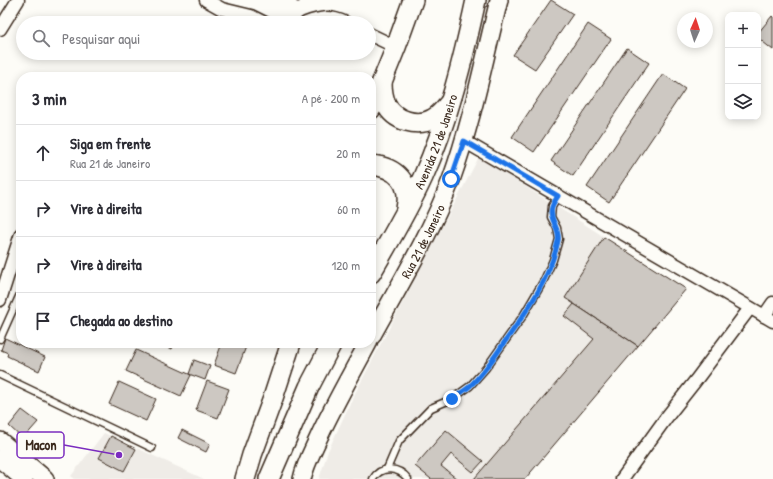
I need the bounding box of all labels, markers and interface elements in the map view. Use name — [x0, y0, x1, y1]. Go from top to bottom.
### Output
north arrow — [677, 12, 713, 48]
map controls — [725, 12, 761, 120]
button: + — [725, 12, 761, 48]
search box — [16, 16, 376, 60]
icon: search — [30, 27, 52, 49]
text: Pesquisar aqui — [62, 28, 140, 49]
button: − — [725, 48, 761, 84]
button: layers — [725, 84, 761, 120]
text: 3 min — [32, 87, 67, 110]
text: A pé · 200 m — [302, 89, 360, 107]
street label: Avenida 21 de Janeiro — [410, 92, 461, 192]
text: Siga em frente — [70, 133, 151, 154]
icon: ahead — [32, 142, 54, 164]
text: 20 m — [336, 144, 360, 162]
text: Rua 21 de Janeiro — [70, 154, 150, 172]
route start — [442, 170, 460, 188]
icon: right — [32, 198, 54, 220]
text: Vire à direita — [70, 198, 142, 219]
text: 60 m — [337, 200, 360, 218]
street label: Rua 21 de Janeiro — [397, 201, 449, 281]
icon: right — [32, 254, 54, 276]
text: Vire à direita — [70, 254, 142, 275]
text: 120 m — [332, 256, 360, 274]
icon: arrive — [32, 310, 54, 332]
text: Chegada ao destino — [70, 310, 173, 331]
route end — [443, 390, 461, 408]
callout: Macon — [17, 432, 64, 458]
text: Macon — [25, 435, 57, 454]

